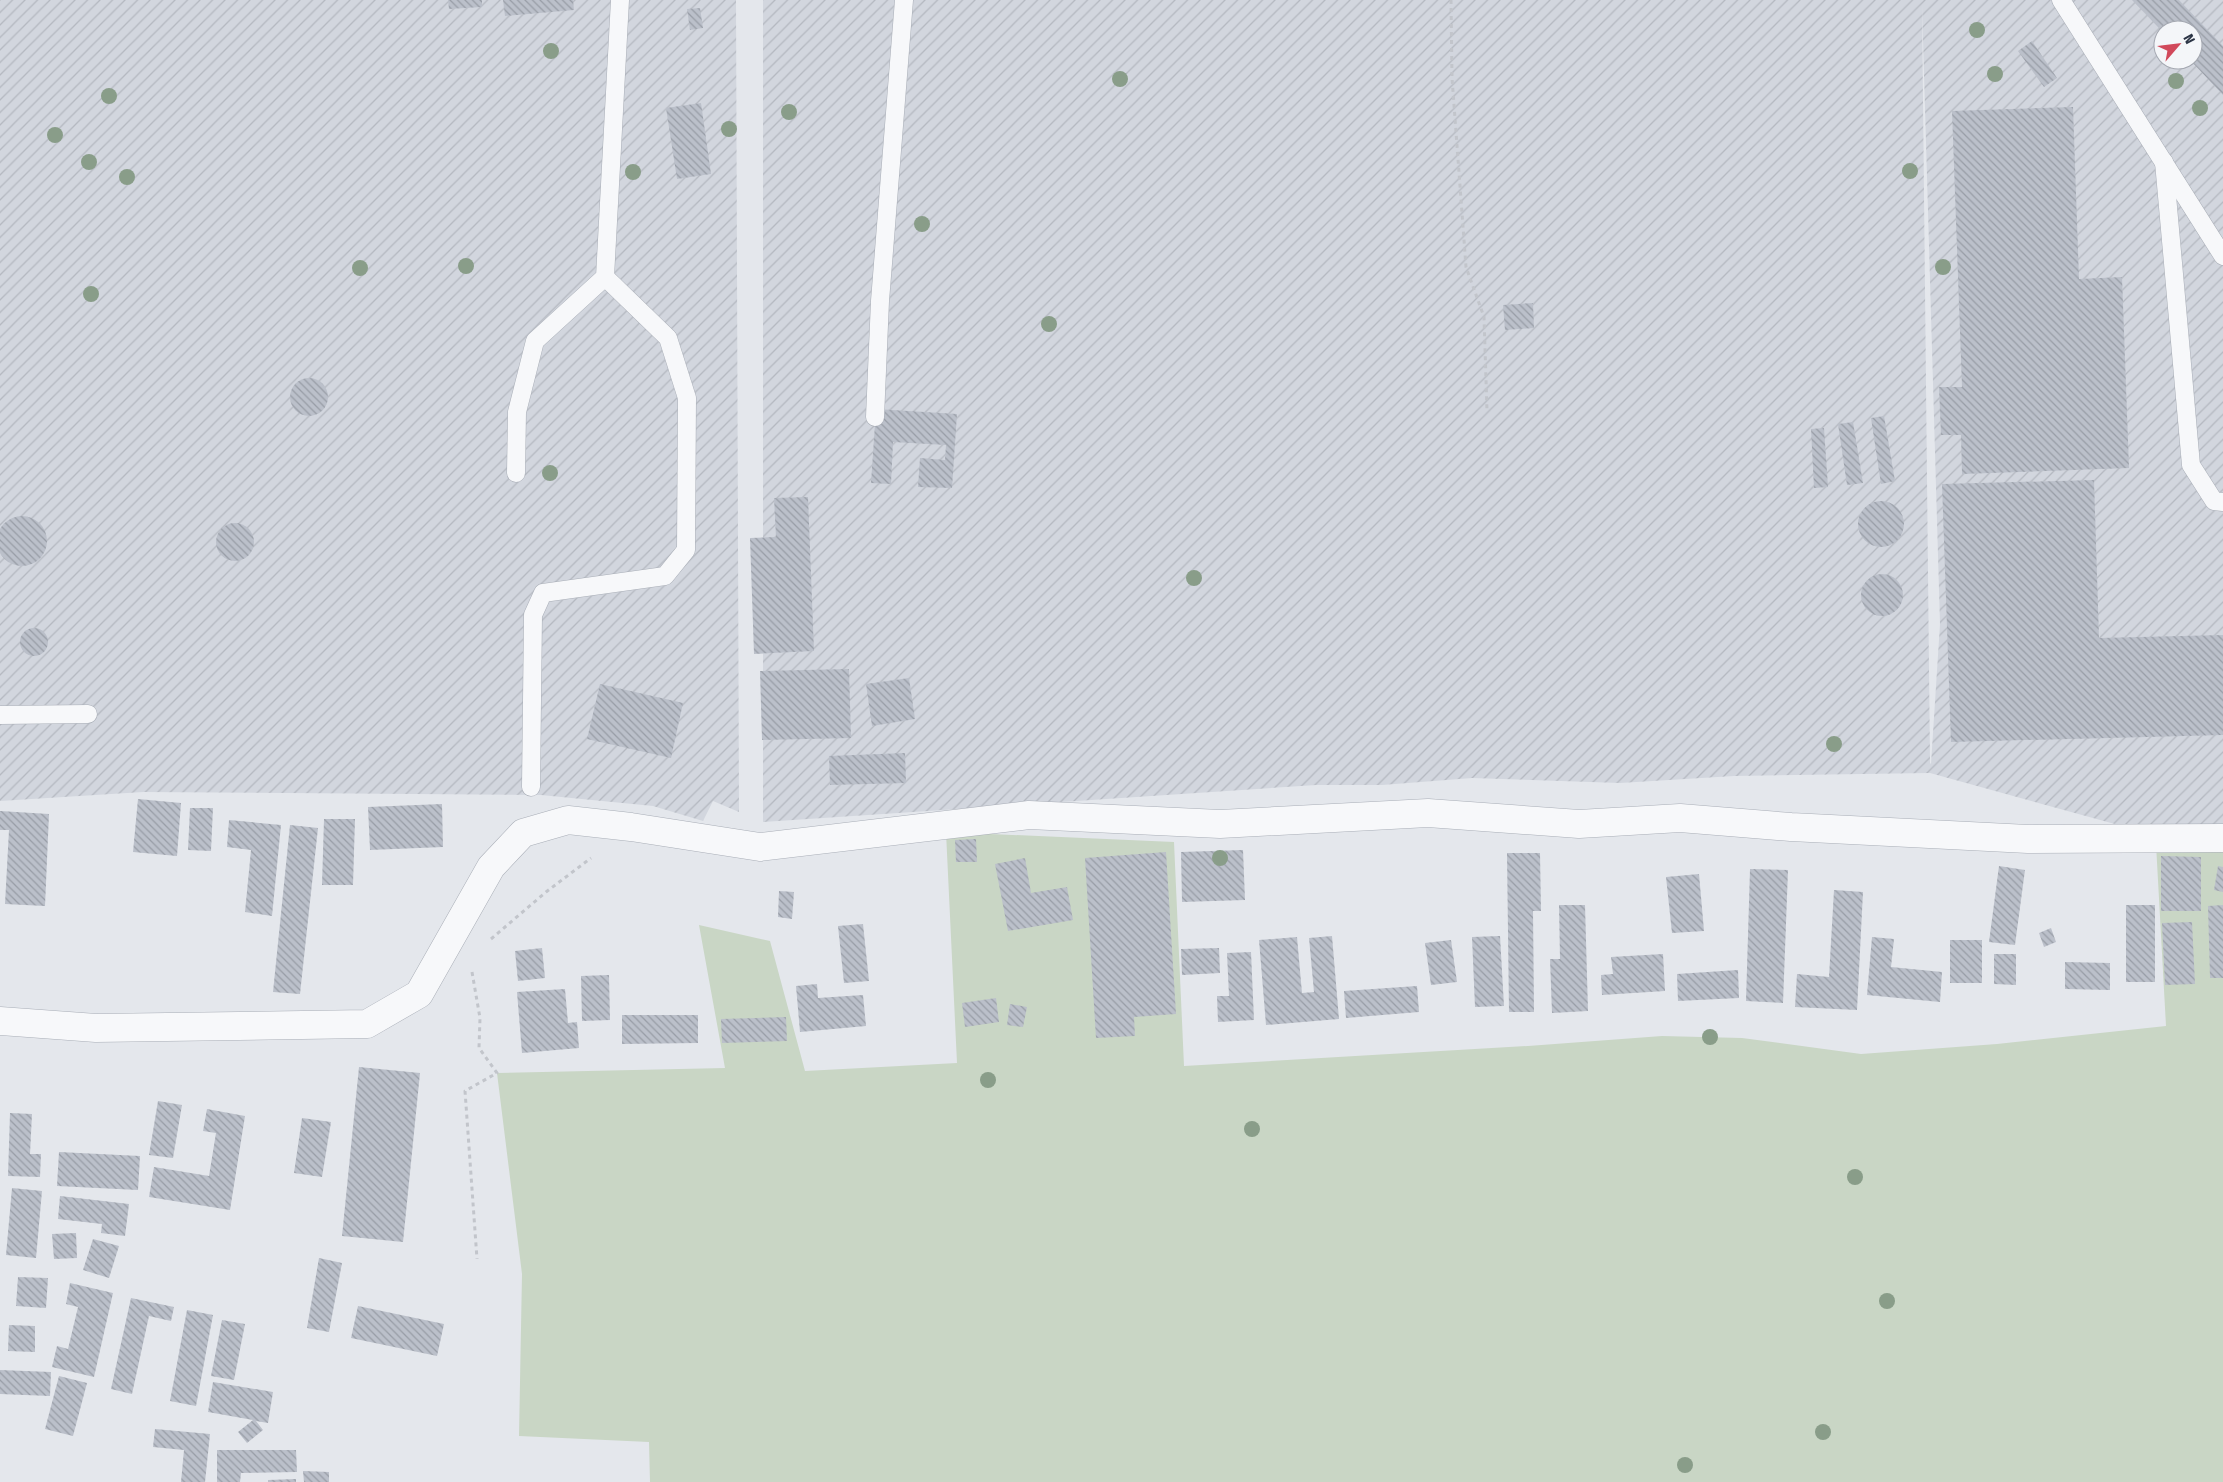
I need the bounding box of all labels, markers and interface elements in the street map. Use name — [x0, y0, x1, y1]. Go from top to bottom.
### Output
north arrow — [2153, 20, 2203, 70]
text: N — [2180, 31, 2199, 47]

